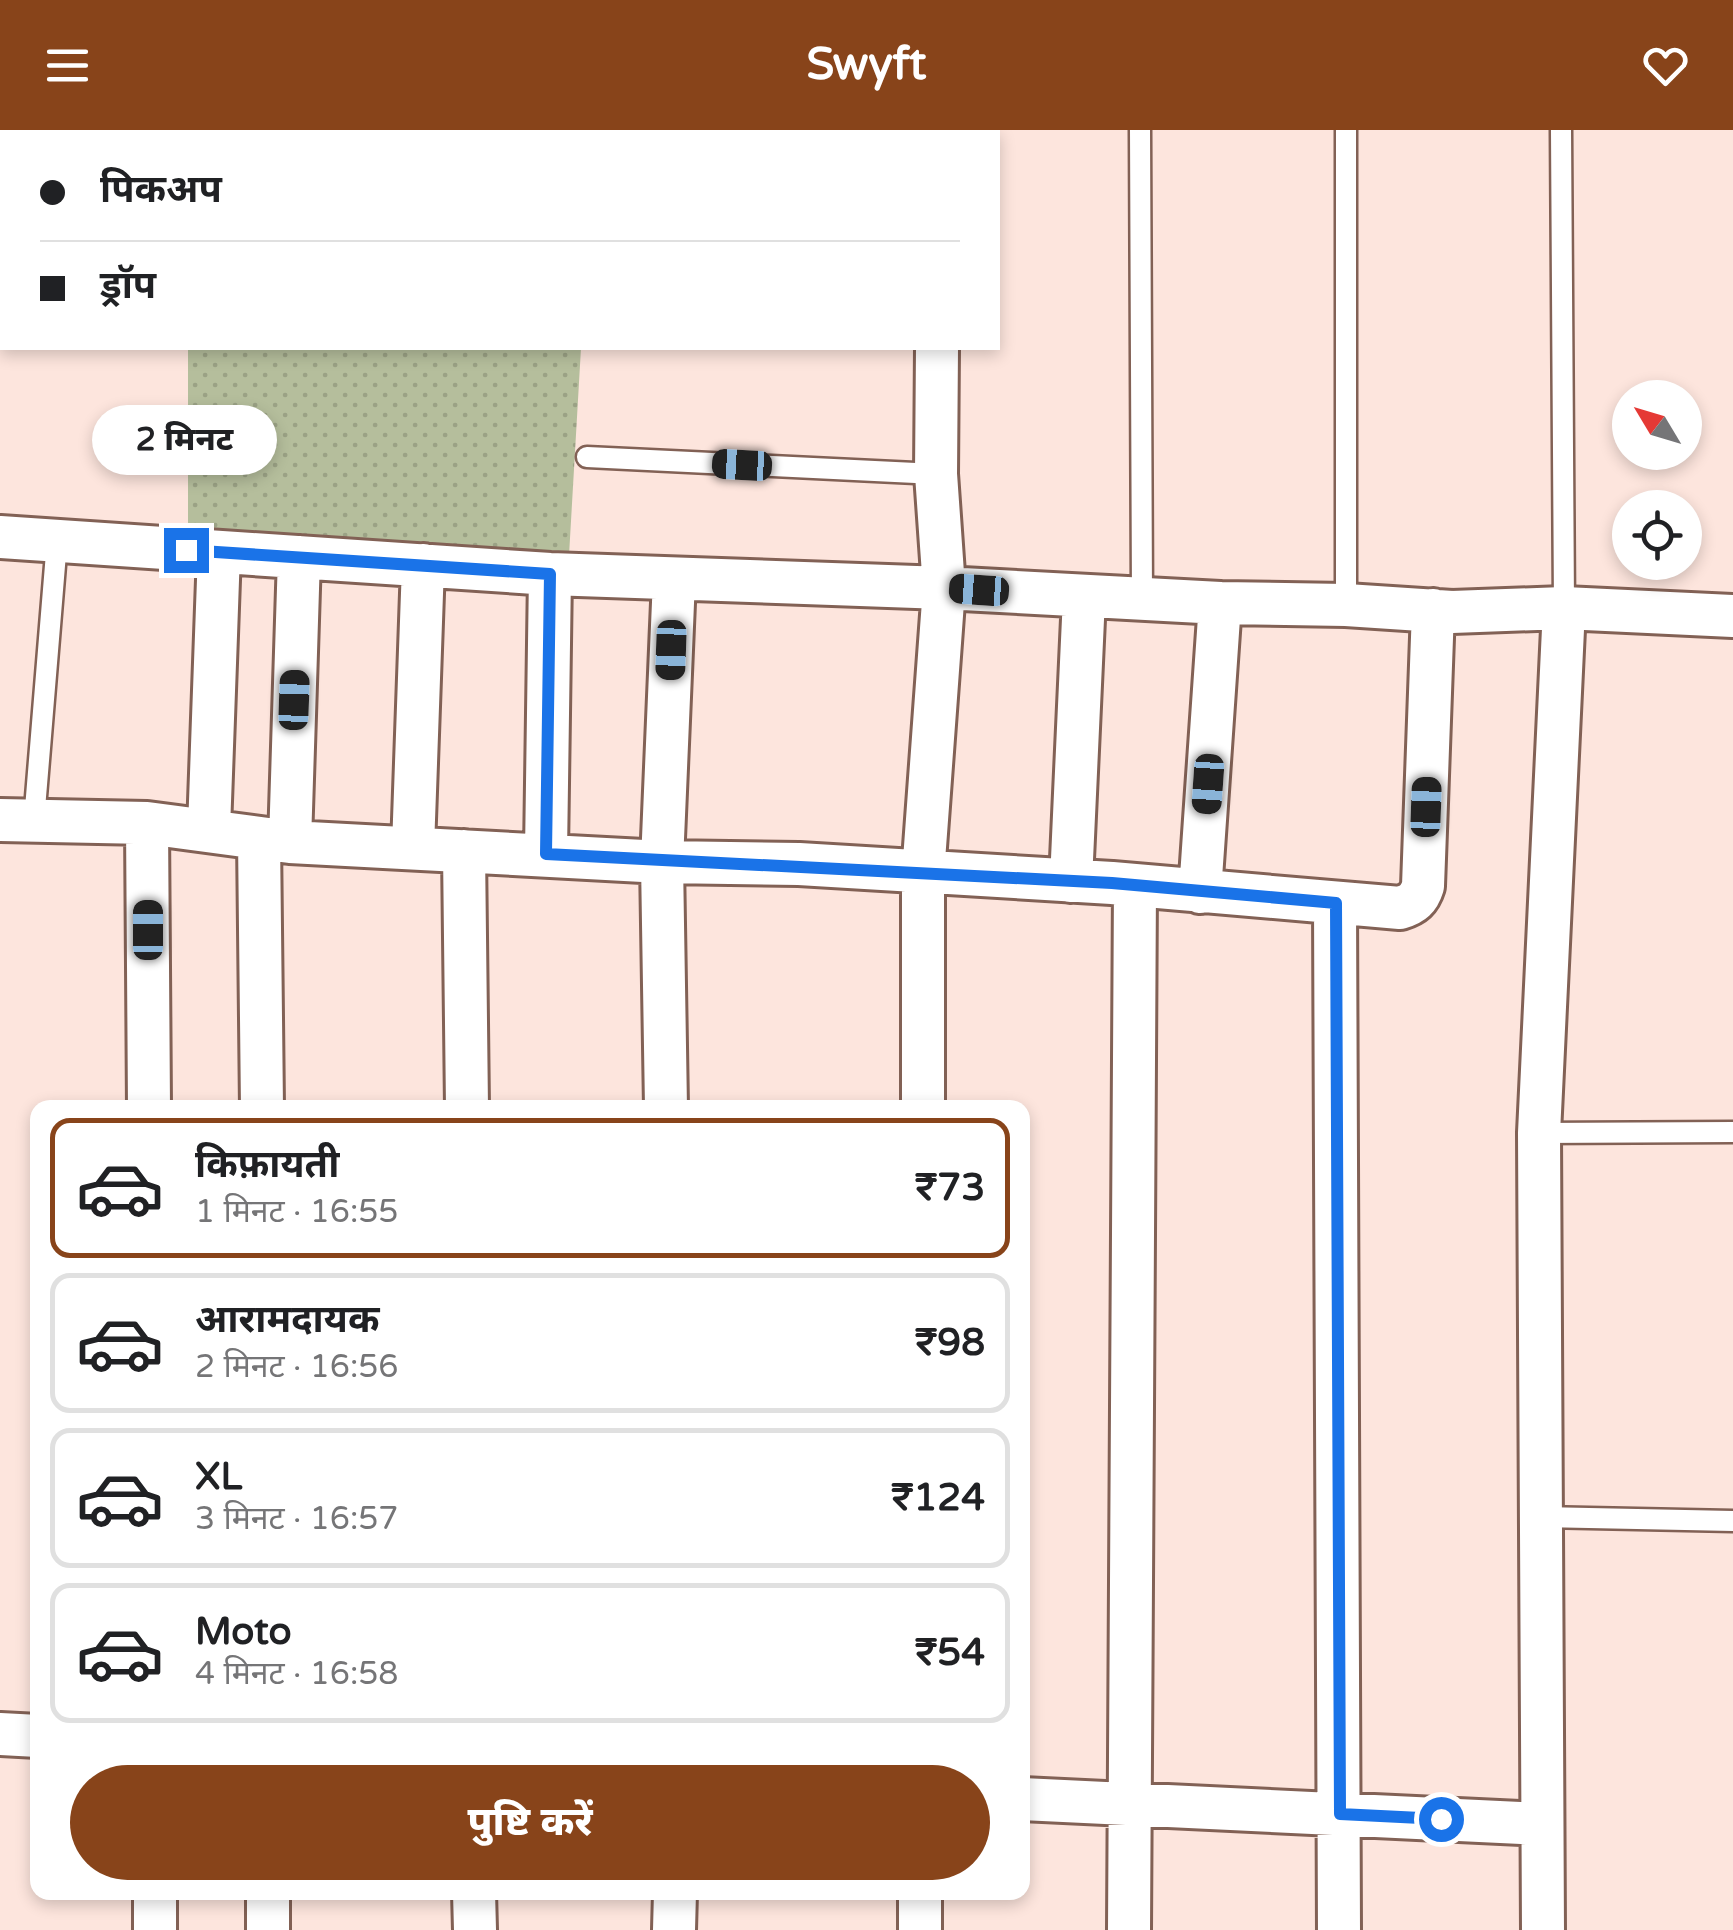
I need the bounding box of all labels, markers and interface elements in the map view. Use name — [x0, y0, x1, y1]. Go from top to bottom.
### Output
icon: menu — [40, 38, 95, 93]
text: Swyft — [806, 38, 927, 92]
icon: heart — [1638, 38, 1693, 93]
text: पिकअप — [100, 167, 222, 213]
text: ड्रॉप — [100, 263, 156, 309]
north arrow — [1612, 380, 1702, 470]
map controls — [1612, 380, 1702, 580]
callout: 2 मिनट — [94, 405, 278, 475]
text: 2 मिनट — [136, 421, 233, 459]
car — [711, 448, 773, 482]
button: locate — [1612, 490, 1702, 580]
route end — [164, 528, 209, 573]
car — [948, 573, 1010, 607]
car — [655, 619, 687, 681]
car — [278, 669, 310, 731]
car — [1191, 753, 1225, 815]
car — [1410, 776, 1442, 838]
car — [133, 900, 163, 960]
text: किफ़ायती — [195, 1142, 339, 1188]
icon: car — [75, 1143, 165, 1233]
text: ₹73 — [915, 1165, 985, 1211]
text: 1 मिनट · 16:55 — [195, 1193, 398, 1231]
text: आरामदायक — [195, 1297, 379, 1343]
icon: car — [75, 1298, 165, 1388]
text: ₹98 — [915, 1320, 985, 1366]
text: 2 मिनट · 16:56 — [195, 1348, 398, 1386]
icon: car — [75, 1453, 165, 1543]
text: XL — [195, 1454, 242, 1500]
text: ₹124 — [891, 1475, 985, 1521]
text: 3 मिनट · 16:57 — [195, 1500, 398, 1538]
icon: car — [75, 1608, 165, 1698]
text: Moto — [195, 1609, 291, 1655]
text: ₹54 — [915, 1630, 985, 1676]
text: 4 मिनट · 16:58 — [195, 1655, 398, 1693]
button: पुष्टि करें — [70, 1765, 990, 1880]
route start — [1419, 1797, 1464, 1842]

